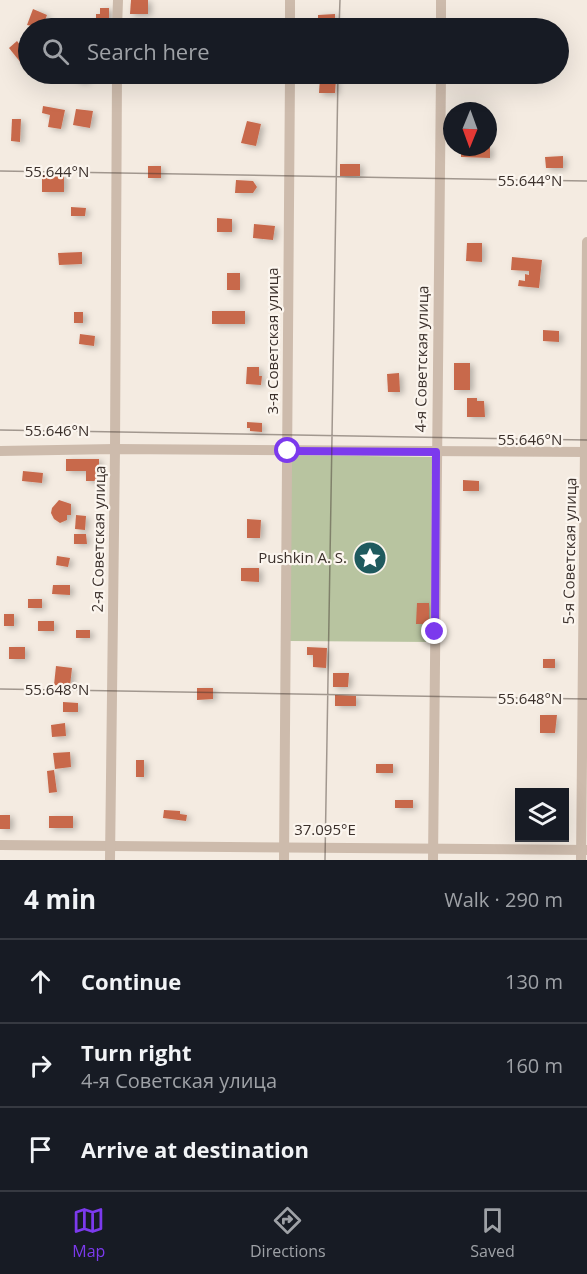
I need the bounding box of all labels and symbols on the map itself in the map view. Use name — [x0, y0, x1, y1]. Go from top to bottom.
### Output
north arrow — [443, 102, 497, 156]
text: 55.644°N — [25, 161, 89, 181]
text: 55.644°N — [498, 170, 562, 190]
street label: 3-я Советская улица — [262, 267, 282, 415]
street label: 4-я Советская улица — [410, 285, 432, 433]
text: 55.646°N — [25, 420, 89, 440]
text: 55.646°N — [498, 429, 562, 449]
route start — [274, 437, 300, 463]
street label: 2-я Советская улица — [87, 465, 109, 613]
street label: 5-я Советская улица — [558, 477, 580, 625]
place icon: Pushkin A. S. — [352, 540, 388, 576]
place label: Pushkin A. S. — [258, 547, 347, 567]
route end — [421, 618, 447, 644]
text: 55.648°N — [25, 679, 89, 699]
text: 55.648°N — [498, 688, 562, 708]
text: 37.095°E — [294, 819, 356, 839]

